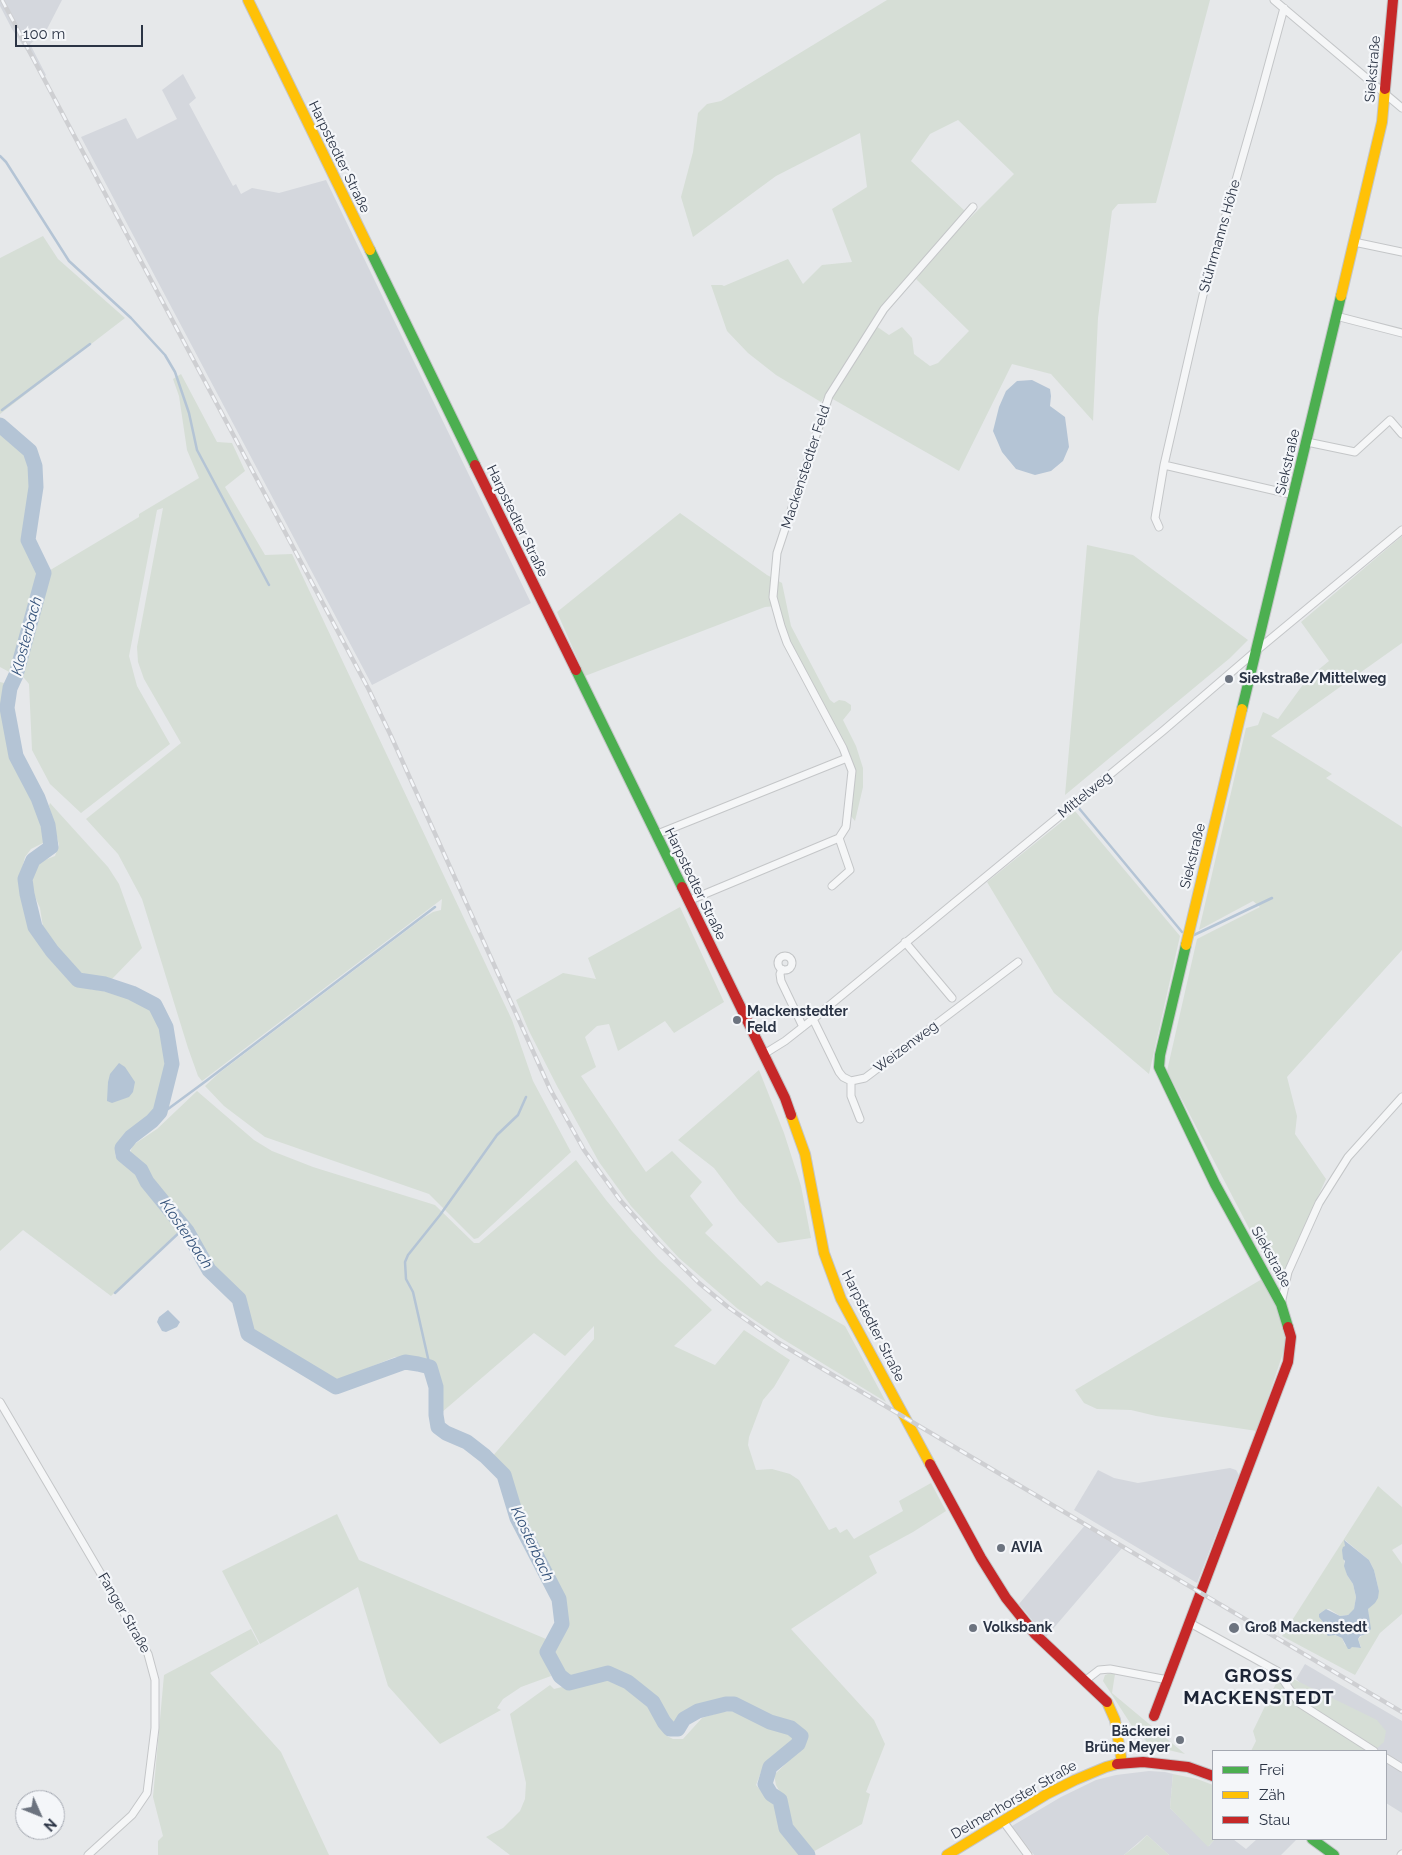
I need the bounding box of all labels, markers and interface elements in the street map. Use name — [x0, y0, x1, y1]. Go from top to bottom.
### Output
scale bar — [18, 15, 145, 47]
text: 100 m — [23, 25, 65, 43]
street label: Siekstraße — [1362, 35, 1384, 103]
street label: Harpstedter Straße — [305, 98, 373, 216]
street label: Stührmanns Höhe — [1196, 178, 1244, 294]
street label: Mackenstedter Feld — [778, 403, 834, 531]
street label: Siekstraße — [1272, 427, 1304, 497]
street label: Harpstedter Straße — [483, 462, 551, 580]
water label: Klosterbach — [8, 595, 46, 677]
place label: Siekstraße/Mittelweg — [1239, 671, 1386, 687]
marker: Siekstraße/Mittelweg — [1223, 673, 1235, 685]
street label: Mittelweg — [1055, 768, 1115, 822]
street label: Siekstraße — [1177, 821, 1209, 891]
street label: Harpstedter Straße — [661, 825, 729, 943]
place label: Mackenstedter Feld — [747, 1004, 848, 1036]
marker: Mackenstedter Feld — [731, 1014, 743, 1026]
street label: Weizenweg — [871, 1017, 941, 1077]
water label: Klosterbach — [156, 1196, 216, 1272]
street label: Siekstraße — [1247, 1224, 1295, 1290]
street label: Harpstedter Straße — [838, 1268, 908, 1384]
water label: Klosterbach — [507, 1504, 557, 1584]
place label: AVIA — [1011, 1540, 1042, 1556]
marker: AVIA — [995, 1542, 1007, 1554]
street label: Fanger Straße — [94, 1570, 154, 1656]
place label: Volksbank — [983, 1620, 1052, 1636]
place label: Groß Mackenstedt — [1245, 1620, 1367, 1636]
marker: Groß Mackenstedt — [1227, 1621, 1241, 1635]
marker: Volksbank — [967, 1622, 979, 1634]
district label: GROSS MACKENSTEDT — [1182, 1665, 1336, 1709]
place label: Bäckerei Brüne Meyer — [1085, 1724, 1170, 1756]
marker: Bäckerei Brüne Meyer — [1174, 1734, 1186, 1746]
legend — [1212, 1750, 1387, 1840]
street label: Delmenhorster Straße — [948, 1757, 1080, 1843]
text: Frei — [1259, 1761, 1284, 1779]
text: Zäh — [1259, 1786, 1285, 1804]
north arrow — [15, 1790, 65, 1840]
text: Stau — [1259, 1811, 1290, 1829]
text: N — [41, 1815, 60, 1834]

